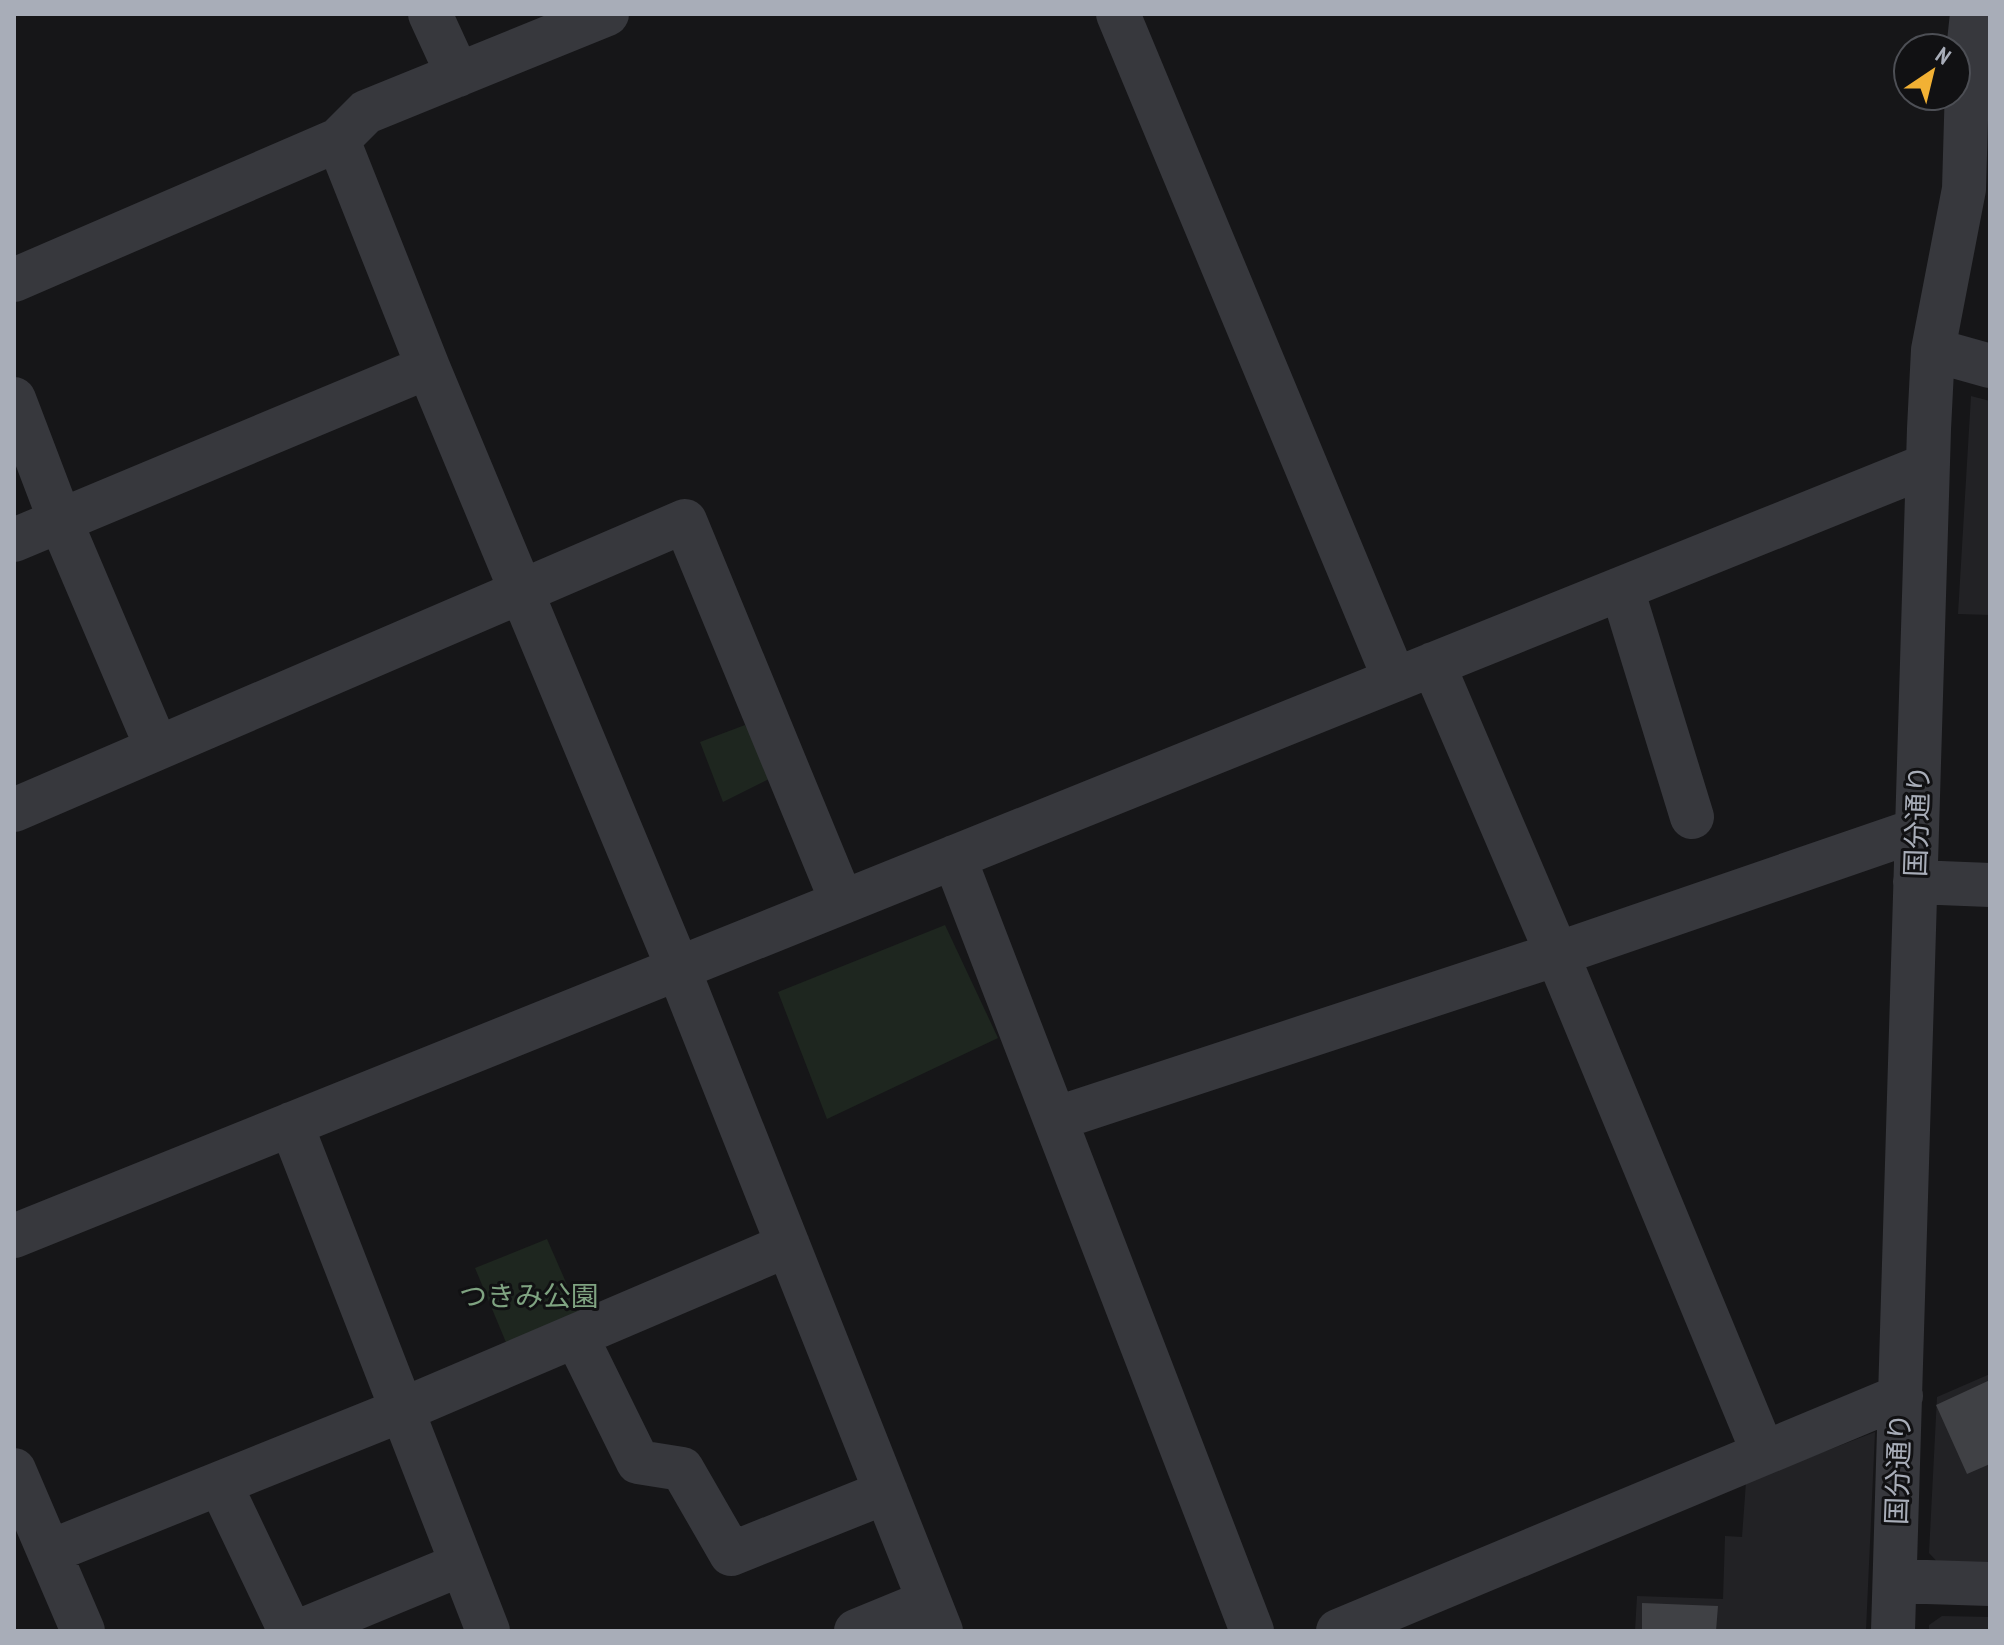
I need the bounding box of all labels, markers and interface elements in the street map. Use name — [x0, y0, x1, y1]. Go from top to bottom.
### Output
north arrow — [1892, 32, 1972, 112]
text: N — [1931, 41, 1956, 70]
street label: 国分通り — [1896, 764, 1937, 878]
park label: つきみ公園 — [459, 1277, 599, 1314]
street label: 国分通り — [1877, 1412, 1918, 1526]

